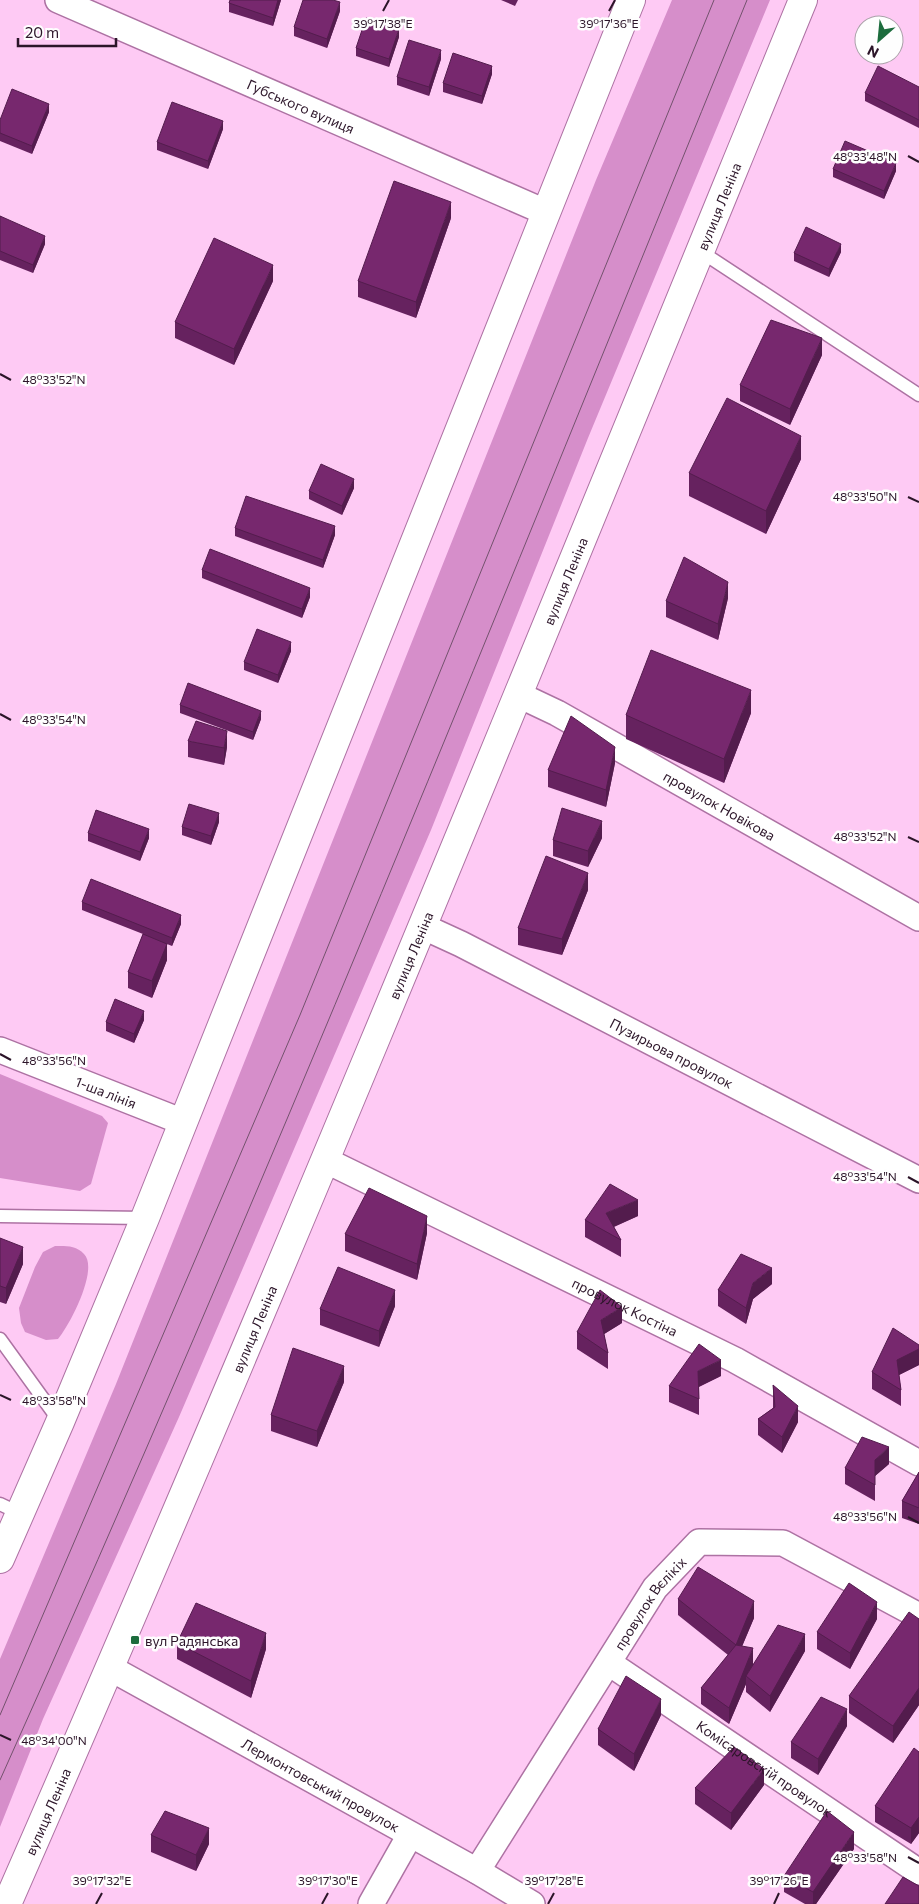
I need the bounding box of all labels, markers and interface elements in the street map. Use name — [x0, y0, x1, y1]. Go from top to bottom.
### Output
scale bar — [18, 15, 115, 47]
north arrow — [854, 15, 904, 65]
text: 39°17'38"E — [353, 16, 413, 30]
text: 39°17'36"E — [579, 16, 639, 30]
text: 20 m — [25, 23, 59, 41]
text: N — [864, 42, 881, 62]
street label: Губського вулиця — [245, 75, 357, 137]
text: 48°33'48"N — [833, 149, 897, 163]
street label: вулиця Леніна — [693, 160, 744, 253]
text: 48°33'52"N — [22, 372, 86, 386]
text: 48°33'50"N — [833, 489, 897, 503]
street label: вулиця Леніна — [539, 535, 591, 627]
text: 48°33'54"N — [22, 712, 86, 726]
street label: провулок Новікова — [661, 767, 778, 843]
text: 48°33'52"N — [833, 829, 897, 843]
street label: вулиця Леніна — [385, 909, 436, 1002]
street label: Пузирьова провулок — [607, 1014, 737, 1092]
text: 48°33'56"N — [22, 1053, 86, 1067]
street label: 1-ша лінія — [73, 1072, 139, 1111]
text: 48°33'54"N — [833, 1169, 897, 1183]
street label: провулок Костіна — [570, 1274, 681, 1339]
street label: вулиця Леніна — [228, 1283, 280, 1375]
text: 48°33'58"N — [22, 1393, 86, 1407]
text: 48°33'56"N — [833, 1509, 897, 1523]
street label: провулок Вєлікіх — [610, 1552, 690, 1653]
place label: вул Радянська — [145, 1632, 238, 1649]
marker: вул Радянська — [129, 1634, 141, 1646]
street label: Комісаровскій провулок — [694, 1716, 837, 1820]
text: 48°34'00"N — [21, 1733, 87, 1747]
street label: Лермонтовський провулок — [239, 1734, 403, 1835]
street label: вулиця Леніна — [21, 1765, 74, 1858]
text: 48°33'58"N — [833, 1850, 897, 1864]
text: 39°17'32"E — [73, 1873, 131, 1887]
text: 39°17'30"E — [298, 1873, 358, 1887]
text: 39°17'28"E — [524, 1873, 584, 1887]
text: 39°17'26"E — [749, 1873, 809, 1887]

